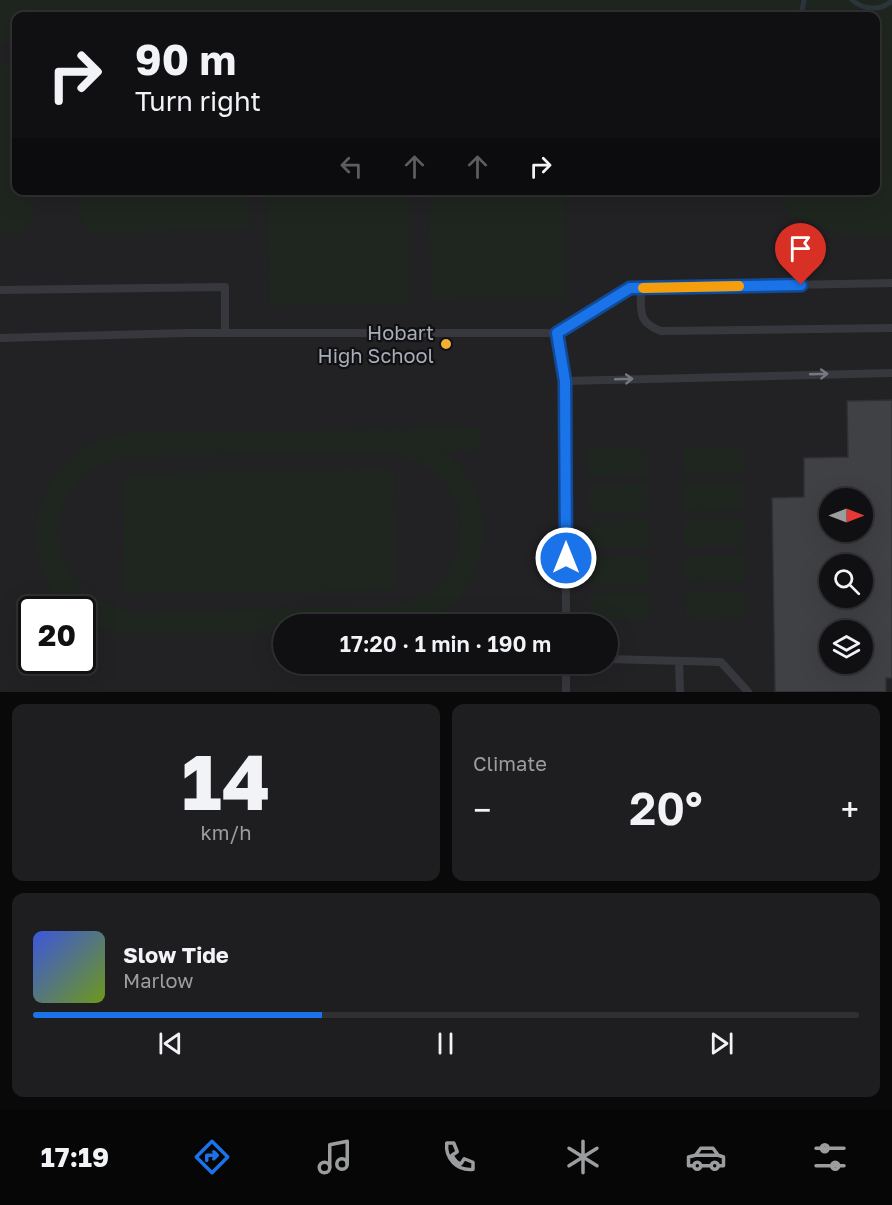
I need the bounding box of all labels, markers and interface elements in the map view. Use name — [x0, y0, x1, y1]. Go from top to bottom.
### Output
text: 90 m — [135, 34, 236, 84]
icon: right — [36, 36, 114, 114]
text: Turn right — [135, 85, 261, 117]
icon: left — [335, 150, 368, 183]
icon: ahead — [398, 150, 431, 183]
icon: ahead — [461, 150, 494, 183]
icon: right — [524, 150, 557, 183]
pin — [775, 223, 826, 285]
icon: arrive — [784, 232, 817, 265]
place label: Hobart High School — [317, 320, 434, 367]
marker: Hobart High School — [439, 337, 453, 351]
one-way arrow — [808, 368, 828, 380]
one-way arrow — [613, 374, 633, 385]
north arrow — [819, 488, 873, 542]
map controls — [819, 488, 873, 674]
position arrow — [534, 526, 598, 590]
button: search — [819, 554, 873, 608]
speed limit sign: 20 — [18, 596, 96, 674]
button: layers — [819, 620, 873, 674]
text: 17:20 · 1 min · 190 m — [340, 630, 551, 657]
text: 14 — [182, 734, 270, 827]
text: Climate — [473, 751, 547, 775]
text: 20° — [629, 781, 703, 835]
text: − — [473, 790, 491, 829]
text: + — [841, 790, 859, 829]
text: km/h — [201, 820, 251, 844]
text: Slow Tide — [123, 941, 229, 968]
text: Marlow — [123, 968, 194, 992]
icon: previous — [154, 1027, 187, 1060]
icon: pause — [429, 1027, 462, 1060]
icon: next — [705, 1027, 738, 1060]
icon: directions — [191, 1136, 233, 1178]
icon: music — [314, 1136, 356, 1178]
icon: phone — [438, 1136, 480, 1178]
icon: climate — [562, 1136, 604, 1178]
icon: car — [685, 1136, 727, 1178]
icon: filters — [809, 1136, 851, 1178]
text: 17:19 — [41, 1141, 109, 1173]

